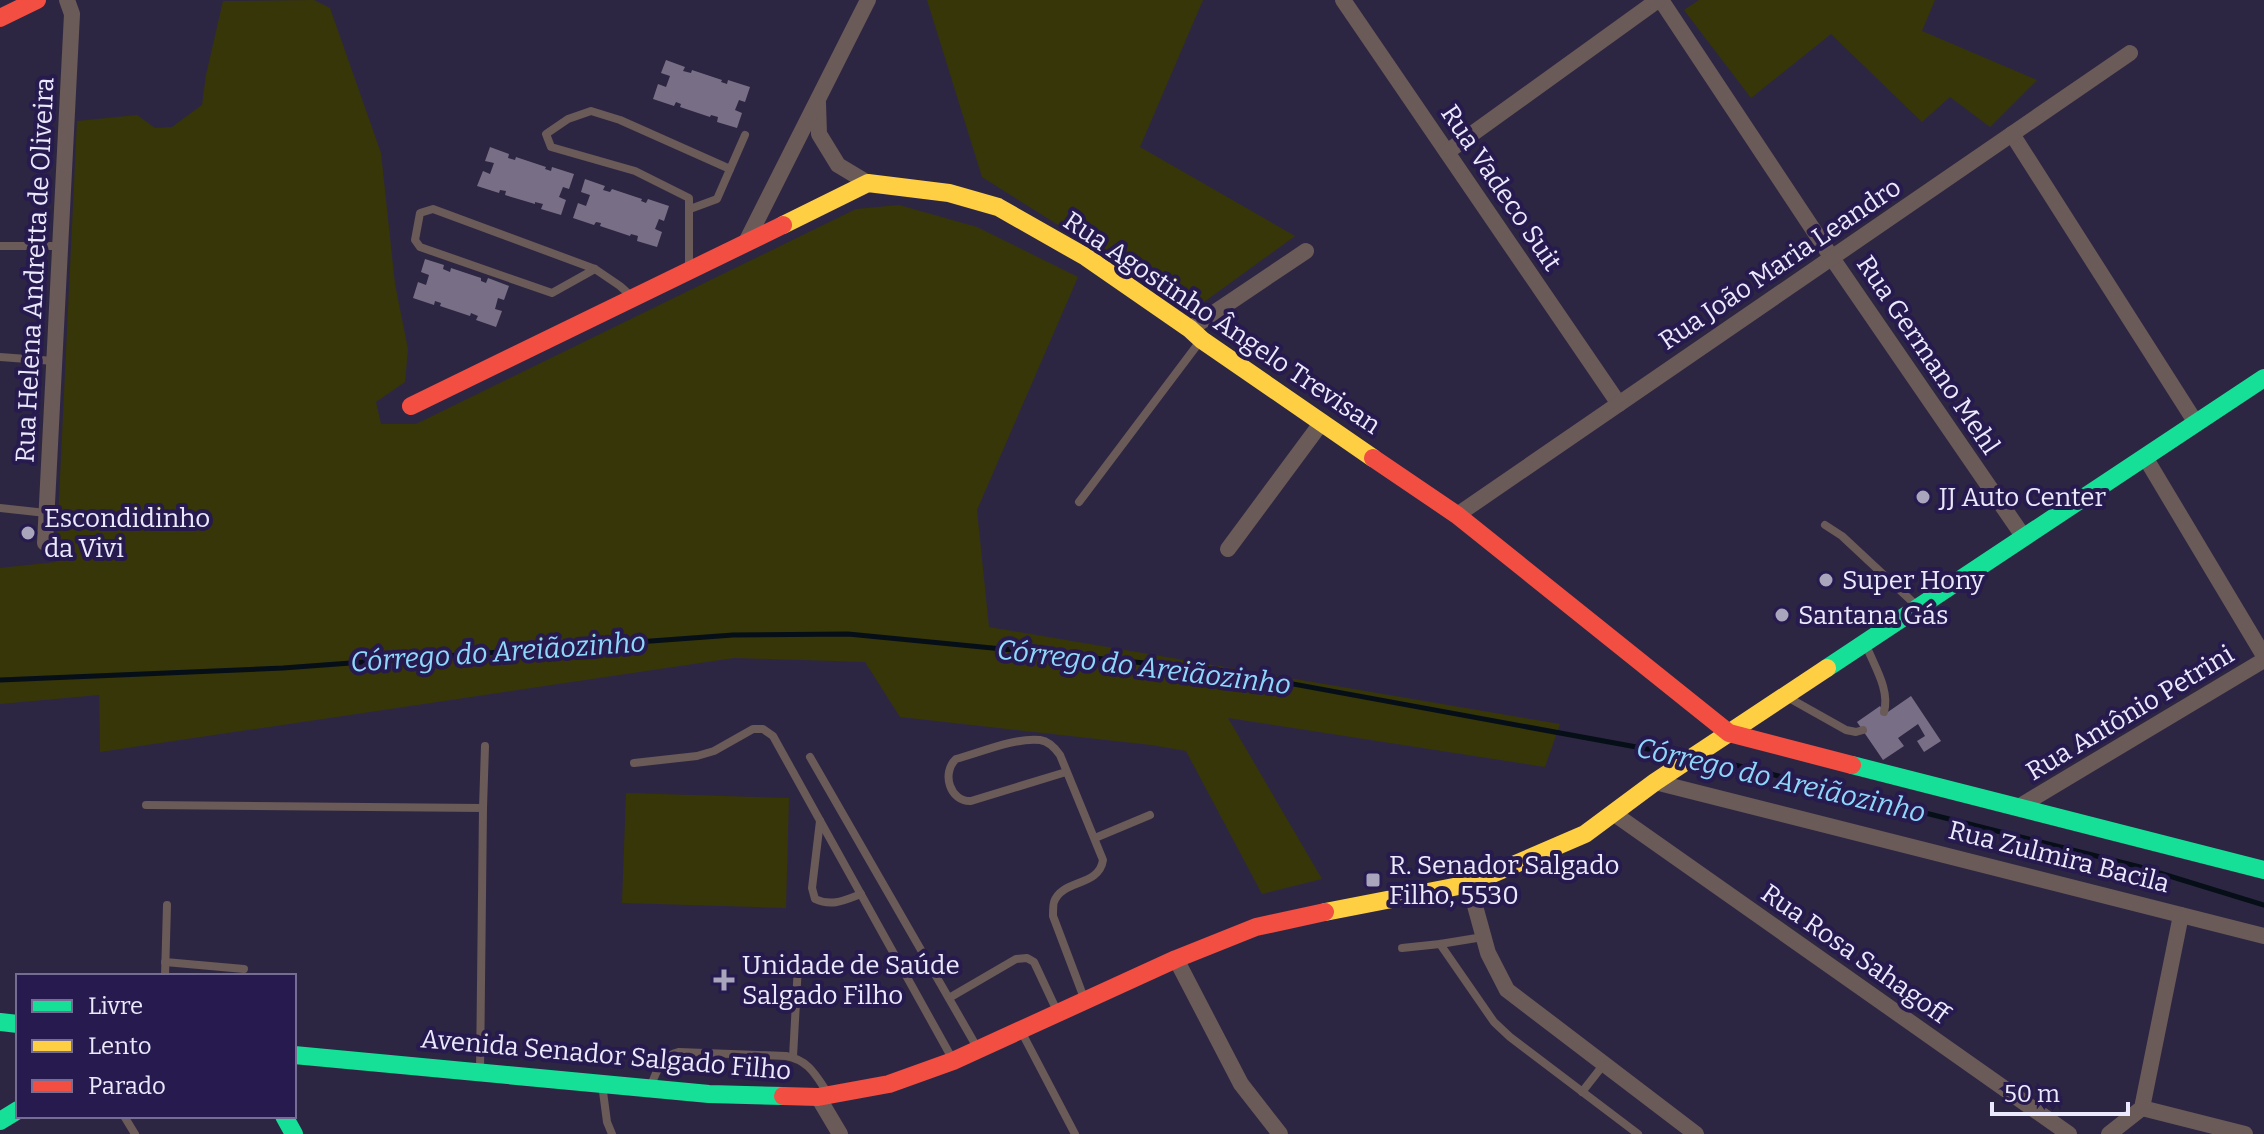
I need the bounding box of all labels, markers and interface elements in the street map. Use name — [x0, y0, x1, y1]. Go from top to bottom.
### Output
street label: Rua Helena Andretta de Oliveira — [9, 76, 61, 464]
street label: Rua Vadeco Suit — [1434, 99, 1568, 277]
street label: Rua João Maria Leandro — [1653, 171, 1907, 357]
street label: Rua Agostinho Ângelo Trevisan — [1058, 205, 1387, 441]
street label: Rua Germano Mehl — [1850, 250, 2006, 460]
place label: JJ Auto Center — [1938, 482, 2106, 513]
marker: JJ Auto Center — [1914, 488, 1932, 506]
place label: Escondidinho da Vivi — [44, 503, 210, 564]
marker: Escondidinho da Vivi — [19, 524, 37, 542]
place label: Super Hony — [1842, 565, 1985, 596]
marker: Super Hony — [1817, 571, 1835, 589]
place label: Santana Gás — [1798, 600, 1948, 631]
marker: Santana Gás — [1773, 606, 1791, 624]
water label: Córrego do Areiãozinho — [349, 625, 647, 679]
water label: Córrego do Areiãozinho — [995, 633, 1293, 701]
street label: Rua Antônio Petrini — [2021, 639, 2240, 787]
water label: Córrego do Areiãozinho — [1633, 731, 1929, 829]
street label: Rua Zulmira Bacila — [1945, 815, 2173, 899]
place label: R. Senador Salgado Filho, 5530 — [1389, 850, 1620, 911]
marker: R. Senador Salgado Filho, 5530 — [1364, 871, 1382, 889]
street label: Rua Rosa Sahagoff — [1755, 878, 1957, 1032]
place label: Unidade de Saúde Salgado Filho — [742, 950, 960, 1011]
marker: Unidade de Saúde Salgado Filho — [713, 969, 735, 991]
legend — [16, 974, 296, 1118]
text: Livre — [88, 992, 143, 1020]
street label: Avenida Senador Salgado Filho — [419, 1023, 793, 1087]
text: Lento — [88, 1032, 151, 1060]
scale bar — [1992, 1066, 2128, 1116]
text: Parado — [88, 1072, 166, 1100]
text: 50 m — [2004, 1080, 2060, 1108]

